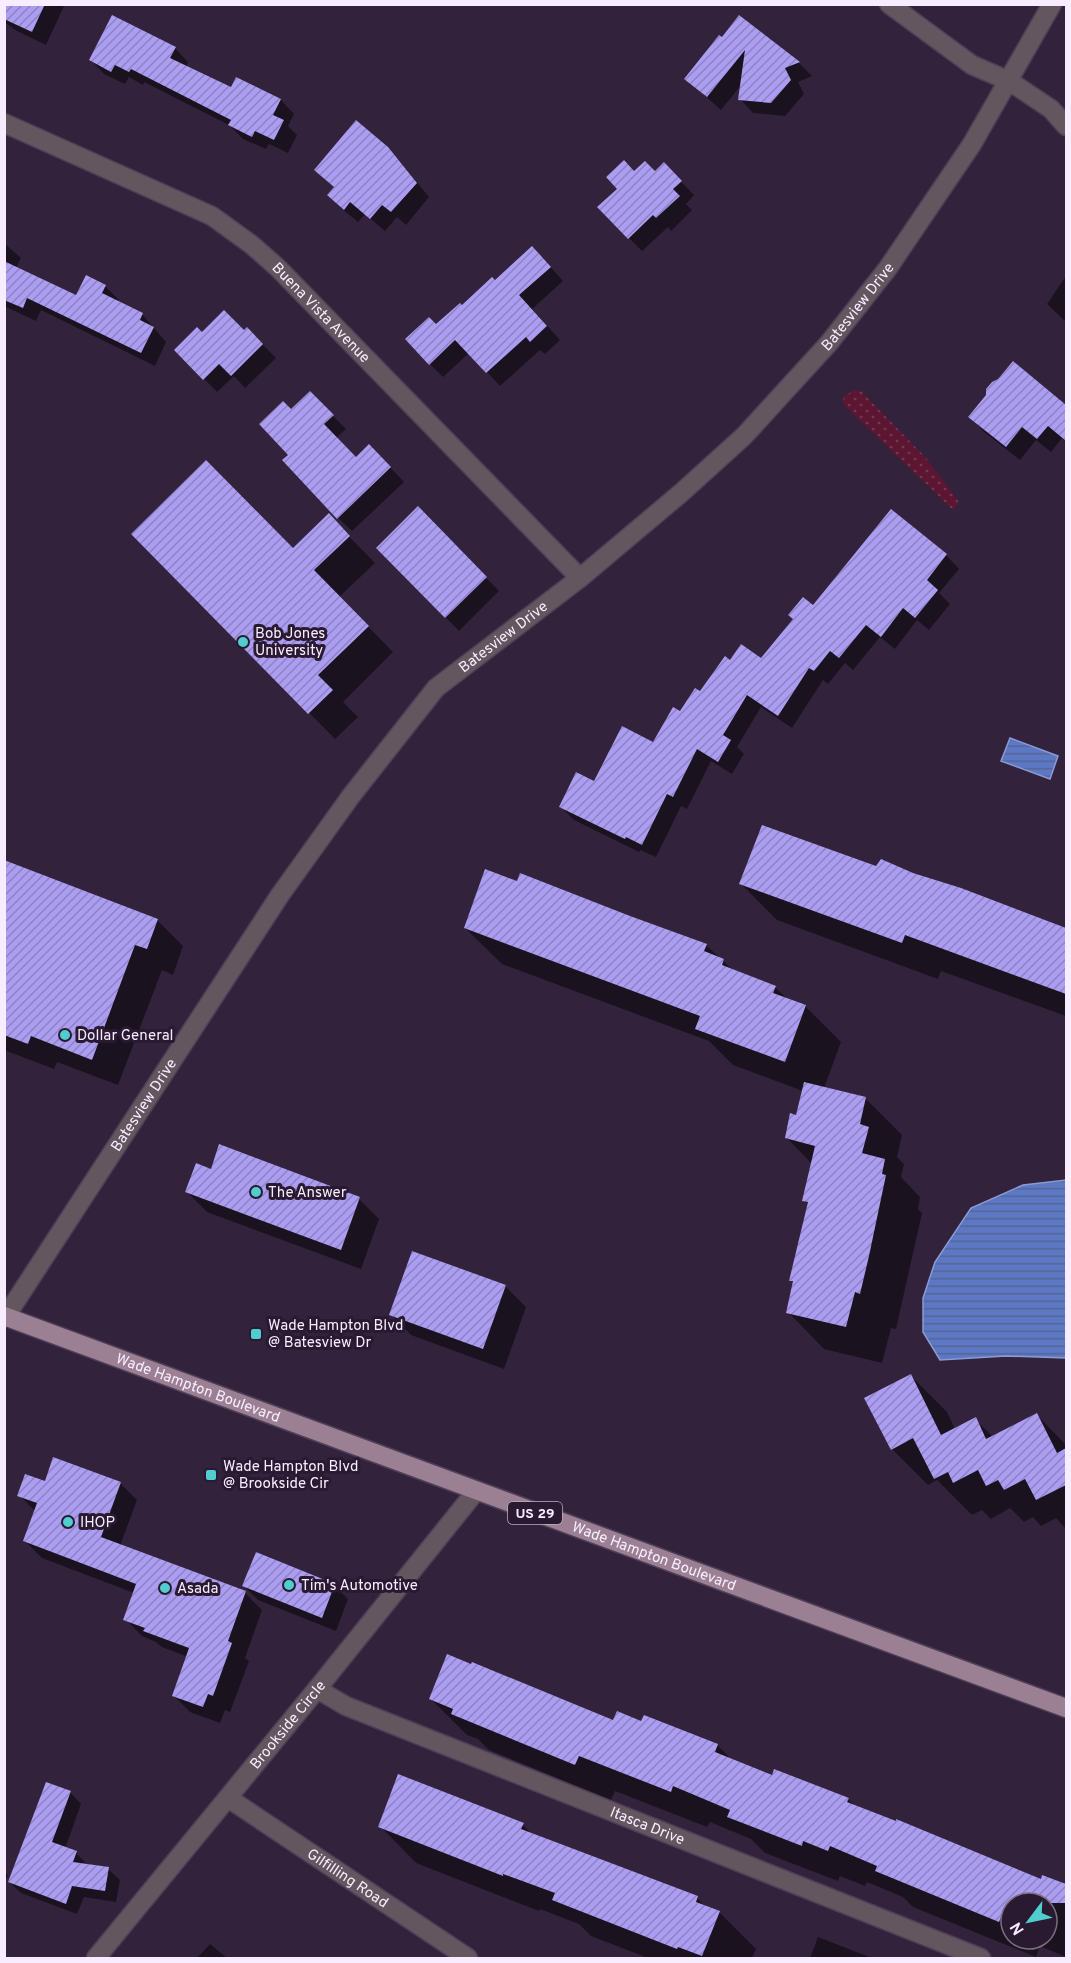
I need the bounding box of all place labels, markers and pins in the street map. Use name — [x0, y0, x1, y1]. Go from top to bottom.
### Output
place label: Bob Jones University — [255, 625, 325, 661]
marker: Bob Jones University — [236, 635, 250, 649]
place label: Dollar General — [77, 1027, 174, 1046]
marker: Dollar General — [58, 1028, 72, 1042]
place label: The Answer — [268, 1184, 347, 1203]
marker: The Answer — [249, 1185, 263, 1199]
place label: Wade Hampton Blvd @ Batesview Dr — [268, 1317, 403, 1353]
marker: Wade Hampton Blvd @ Batesview Dr — [249, 1327, 263, 1341]
place label: Wade Hampton Blvd @ Brookside Cir — [223, 1458, 358, 1494]
marker: Wade Hampton Blvd @ Brookside Cir — [204, 1468, 218, 1482]
place label: IHOP — [80, 1514, 115, 1533]
marker: IHOP — [61, 1515, 75, 1529]
place label: Tim's Automotive — [301, 1577, 418, 1596]
marker: Tim's Automotive — [282, 1578, 296, 1592]
place label: Asada — [177, 1580, 218, 1599]
marker: Asada — [158, 1581, 172, 1595]

